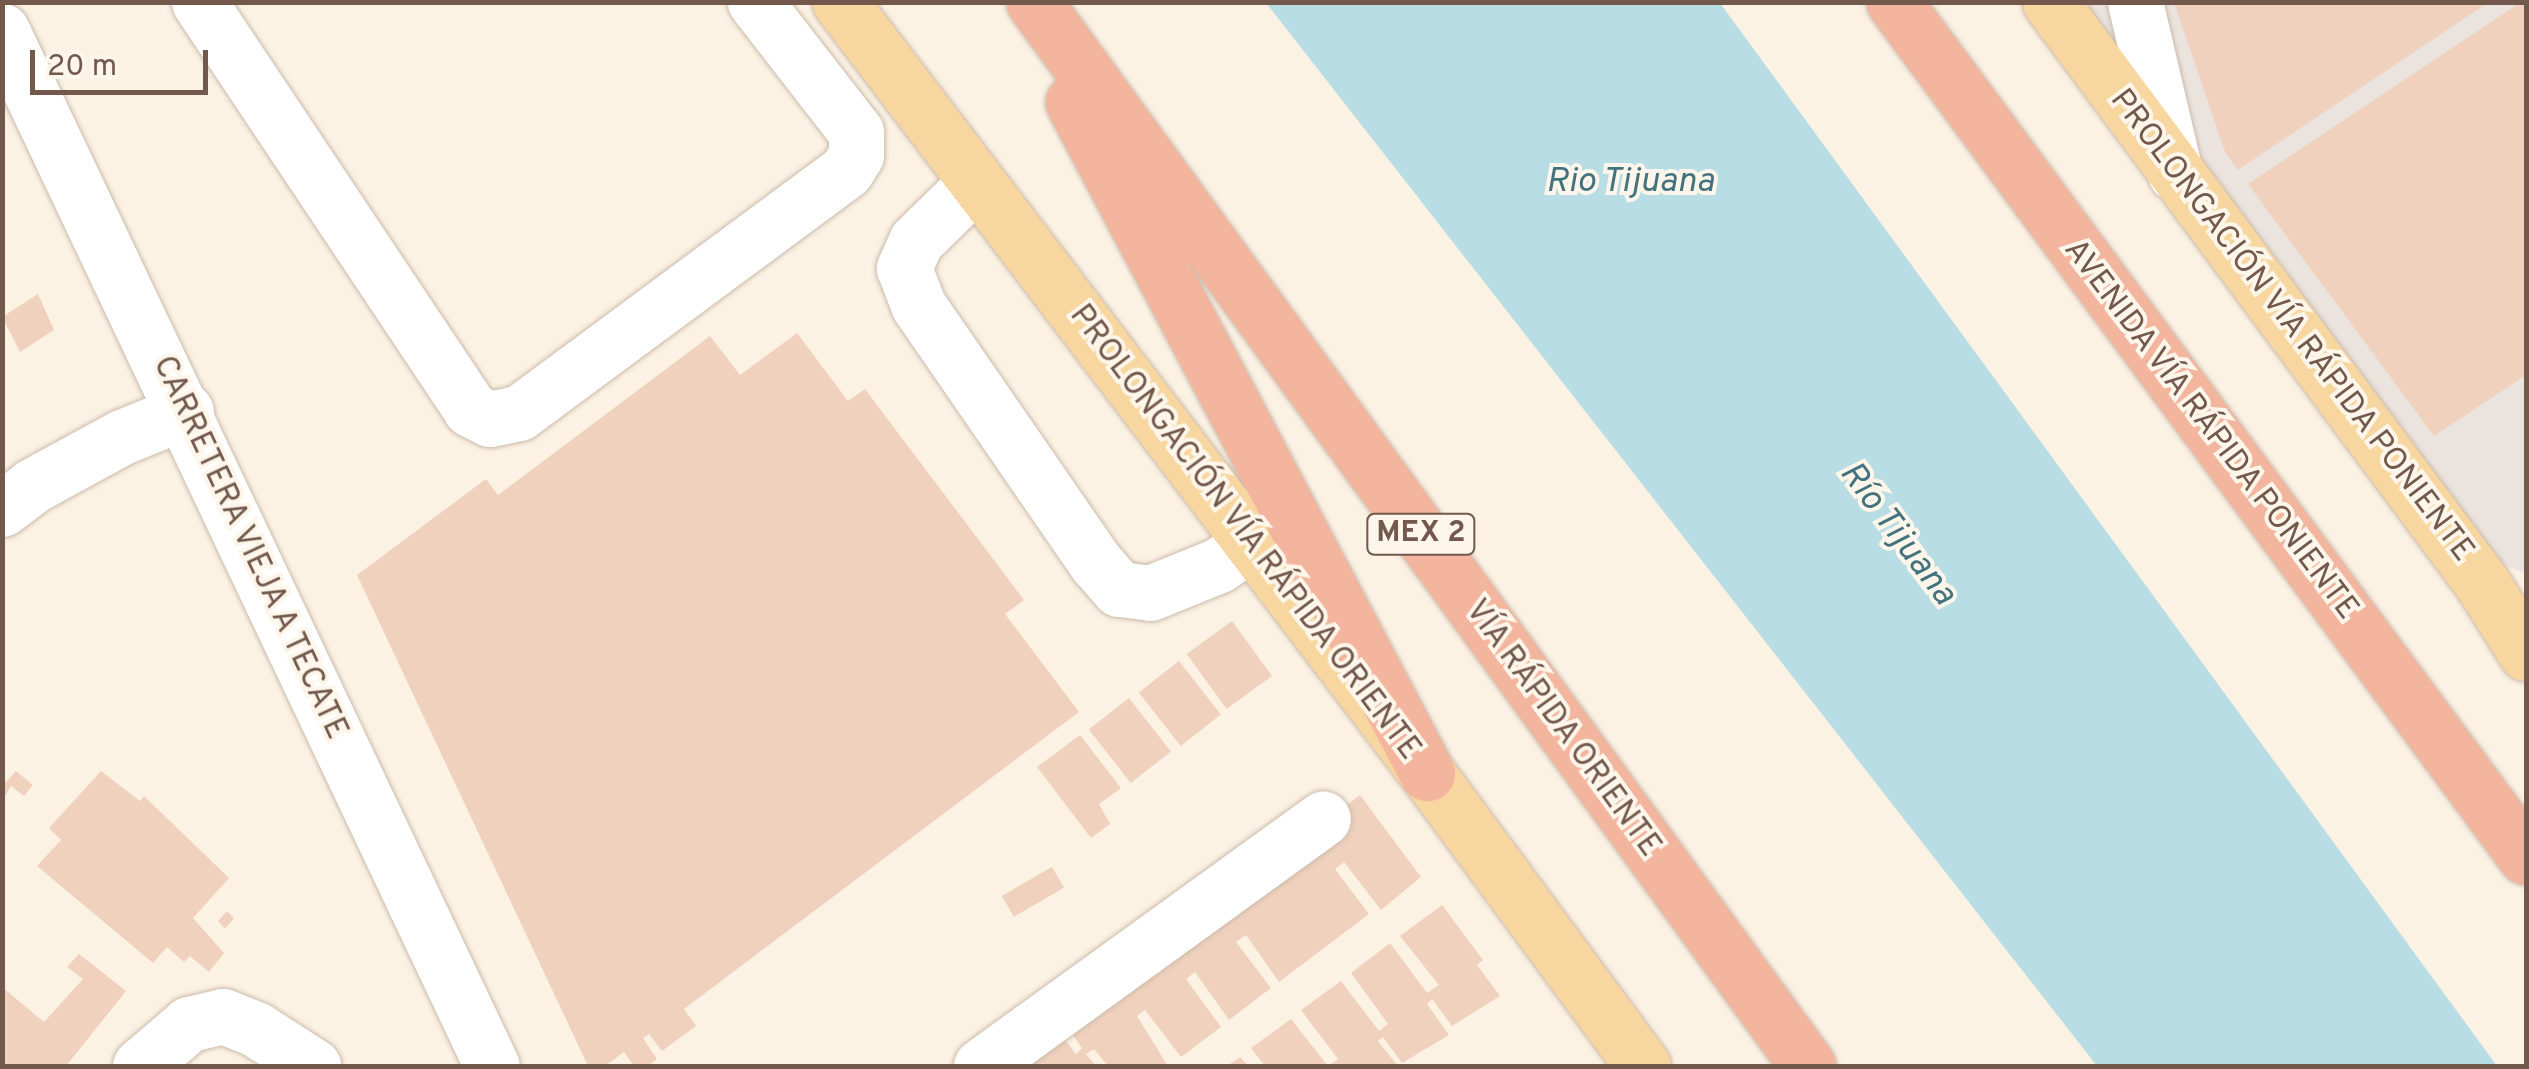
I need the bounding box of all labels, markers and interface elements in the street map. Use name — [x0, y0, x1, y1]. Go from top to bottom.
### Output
scale bar — [35, 30, 212, 92]
text: 20 m — [47, 49, 117, 86]
street label: PROLONGACIÓN VÍA RÁPIDA PONIENTE — [2100, 81, 2482, 571]
water label: Rio Tijuana — [1545, 161, 1715, 203]
street label: AVENIDA VÍA RÁPIDA PONIENTE — [2053, 230, 2367, 630]
street label: PROLONGACIÓN VÍA RÁPIDA ORIENTE — [1059, 296, 1429, 770]
street label: CARRETERA VIEJA A TECATE — [142, 347, 356, 749]
water label: Río Tijuana — [1829, 454, 1965, 614]
road number: MEX 2 — [1366, 509, 1476, 559]
street label: VÍA RÁPIDA ORIENTE — [1455, 592, 1669, 866]

